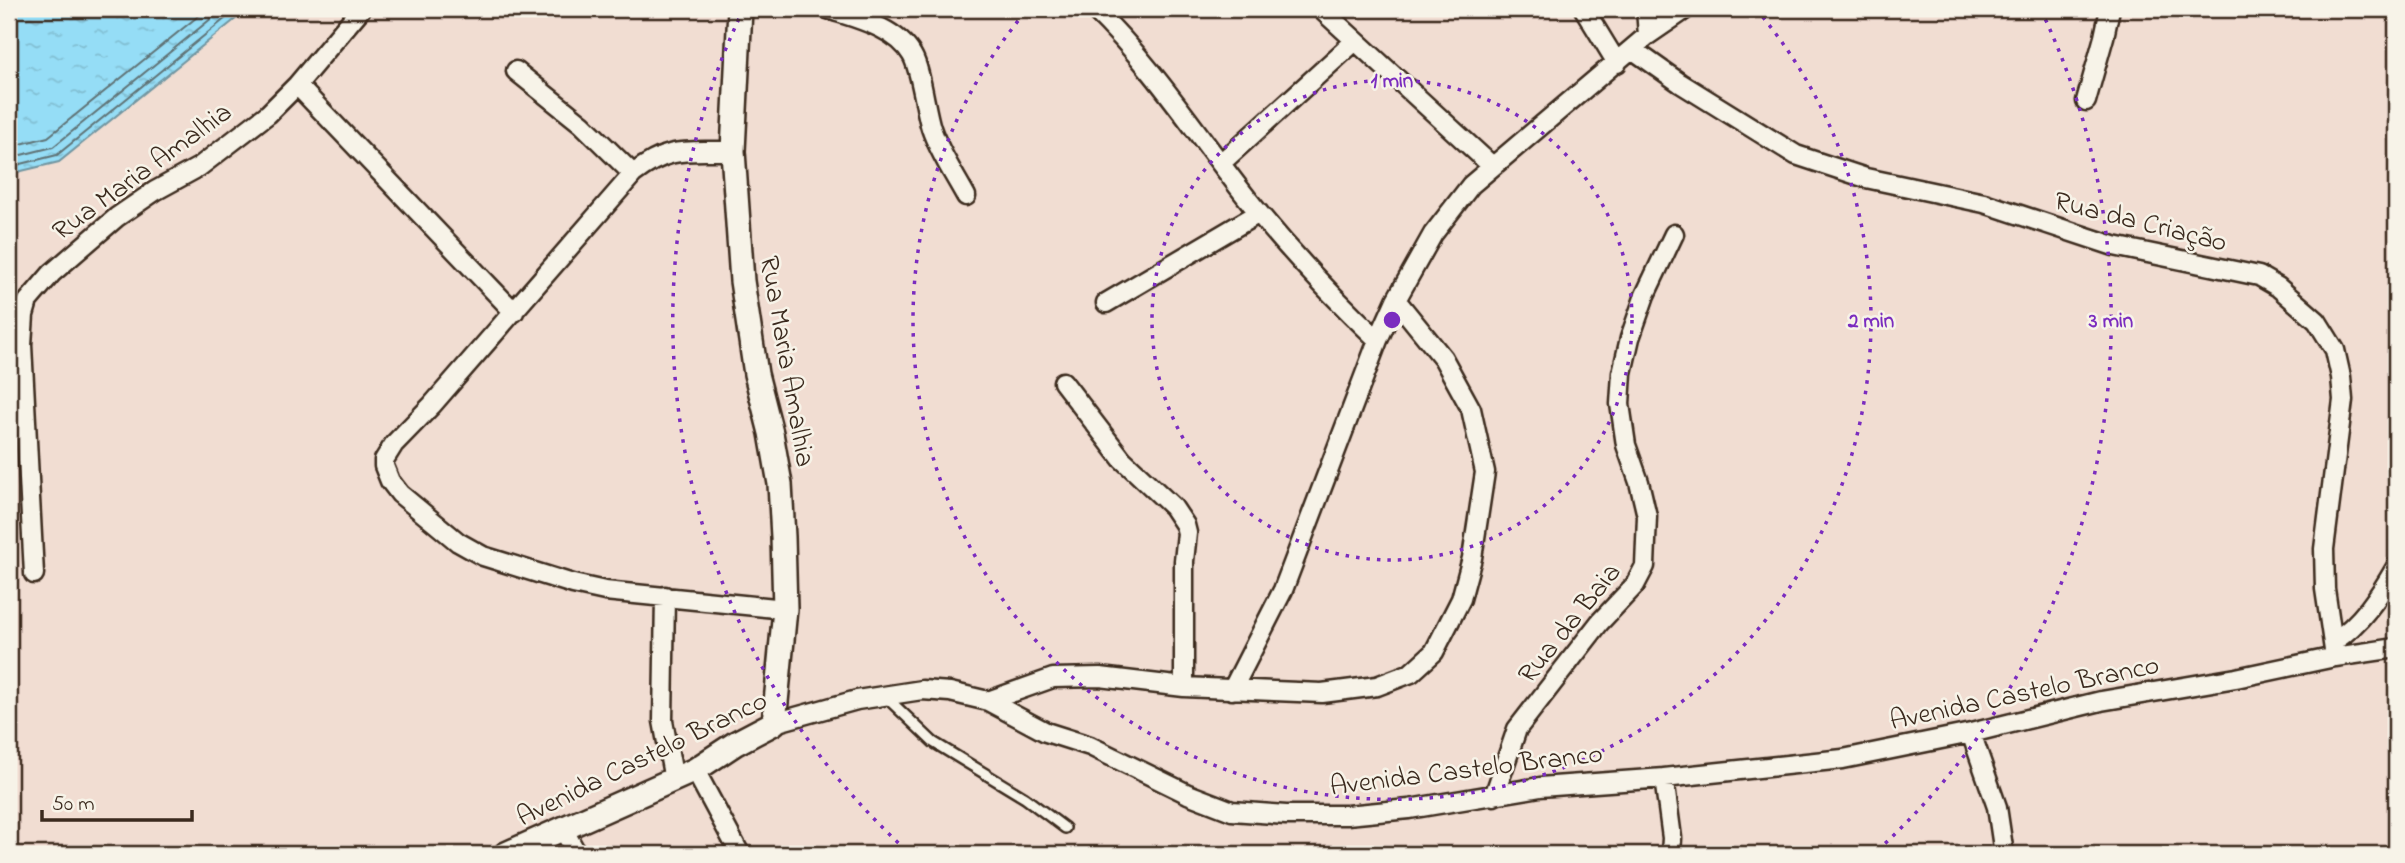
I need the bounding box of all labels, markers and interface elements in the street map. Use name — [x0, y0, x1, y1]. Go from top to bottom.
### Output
text: 1 min — [1371, 67, 1413, 97]
street label: Rua Maria Amalhia — [45, 93, 242, 252]
street label: Rua da Criação — [2049, 182, 2231, 265]
street label: Rua Maria Amalhia — [747, 253, 824, 470]
text: 2 min — [1847, 307, 1894, 337]
text: 3 min — [2088, 307, 2133, 337]
centre of rings — [1380, 308, 1404, 332]
street label: Rua da Baia — [1509, 555, 1632, 694]
street label: Avenida Castelo Branco — [1886, 646, 2163, 743]
street label: Avenida Castelo Branco — [510, 682, 775, 839]
street label: Avenida Castelo Branco — [1328, 734, 1605, 809]
scale bar — [42, 779, 192, 823]
text: 50 m — [52, 790, 95, 820]

